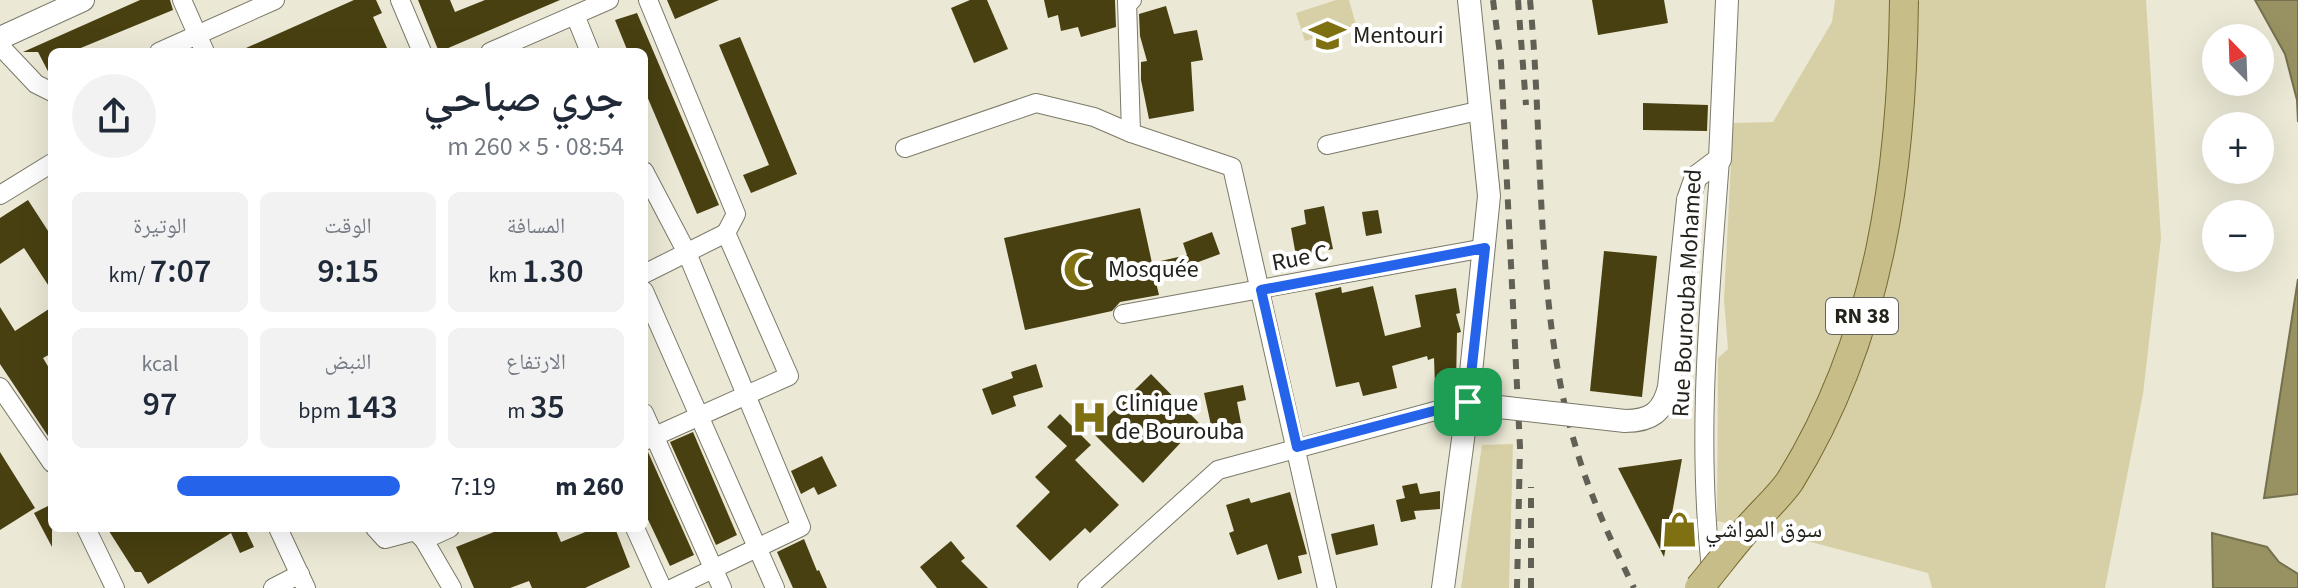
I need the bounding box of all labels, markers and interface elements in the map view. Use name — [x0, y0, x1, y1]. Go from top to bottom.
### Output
school or university icon: Mentouri — [1308, 16, 1346, 54]
place label: Mentouri — [1353, 18, 1444, 53]
north arrow — [2202, 24, 2274, 96]
map controls — [2202, 24, 2274, 272]
text: جري صباحي — [423, 66, 624, 129]
button: share — [72, 74, 156, 158]
button: + — [2202, 112, 2274, 184]
text: 08:54 · 5 × 260 m — [447, 128, 624, 165]
street label: Rue Bourouba Mohamed — [1663, 168, 1711, 418]
button: − — [2202, 200, 2274, 272]
text: الوتيرة — [133, 210, 187, 242]
text: الوقت — [324, 210, 372, 242]
text: المسافة — [507, 210, 565, 242]
street label: Rue C — [1269, 235, 1331, 281]
text: 7:07 — [150, 247, 211, 296]
text: 9:15 — [317, 247, 379, 296]
text: 1.30 — [522, 247, 584, 296]
mosque icon: Mosquée — [1063, 250, 1101, 288]
place label: Mosquée — [1108, 252, 1199, 287]
text: /km — [109, 259, 150, 291]
text: km — [488, 259, 522, 291]
road number: RN 38 — [1826, 298, 1898, 334]
text: النبض — [325, 346, 371, 378]
text: الارتفاع — [506, 346, 566, 378]
text: kcal — [141, 348, 179, 380]
pin — [1434, 368, 1502, 436]
text: 97 — [143, 380, 177, 429]
icon: arrive — [1446, 380, 1490, 424]
text: 143 — [345, 383, 398, 432]
text: 35 — [530, 383, 565, 432]
place label: Clinique de Bourouba — [1115, 386, 1244, 449]
text: bpm — [298, 395, 345, 427]
text: m — [507, 395, 530, 427]
hospital icon: Clinique de Bourouba — [1070, 398, 1108, 436]
text: 7:19 — [451, 468, 496, 505]
text: 260 m — [555, 468, 624, 505]
shop icon: سوق المواشي — [1660, 510, 1698, 548]
place label: سوق المواشي — [1705, 512, 1822, 548]

